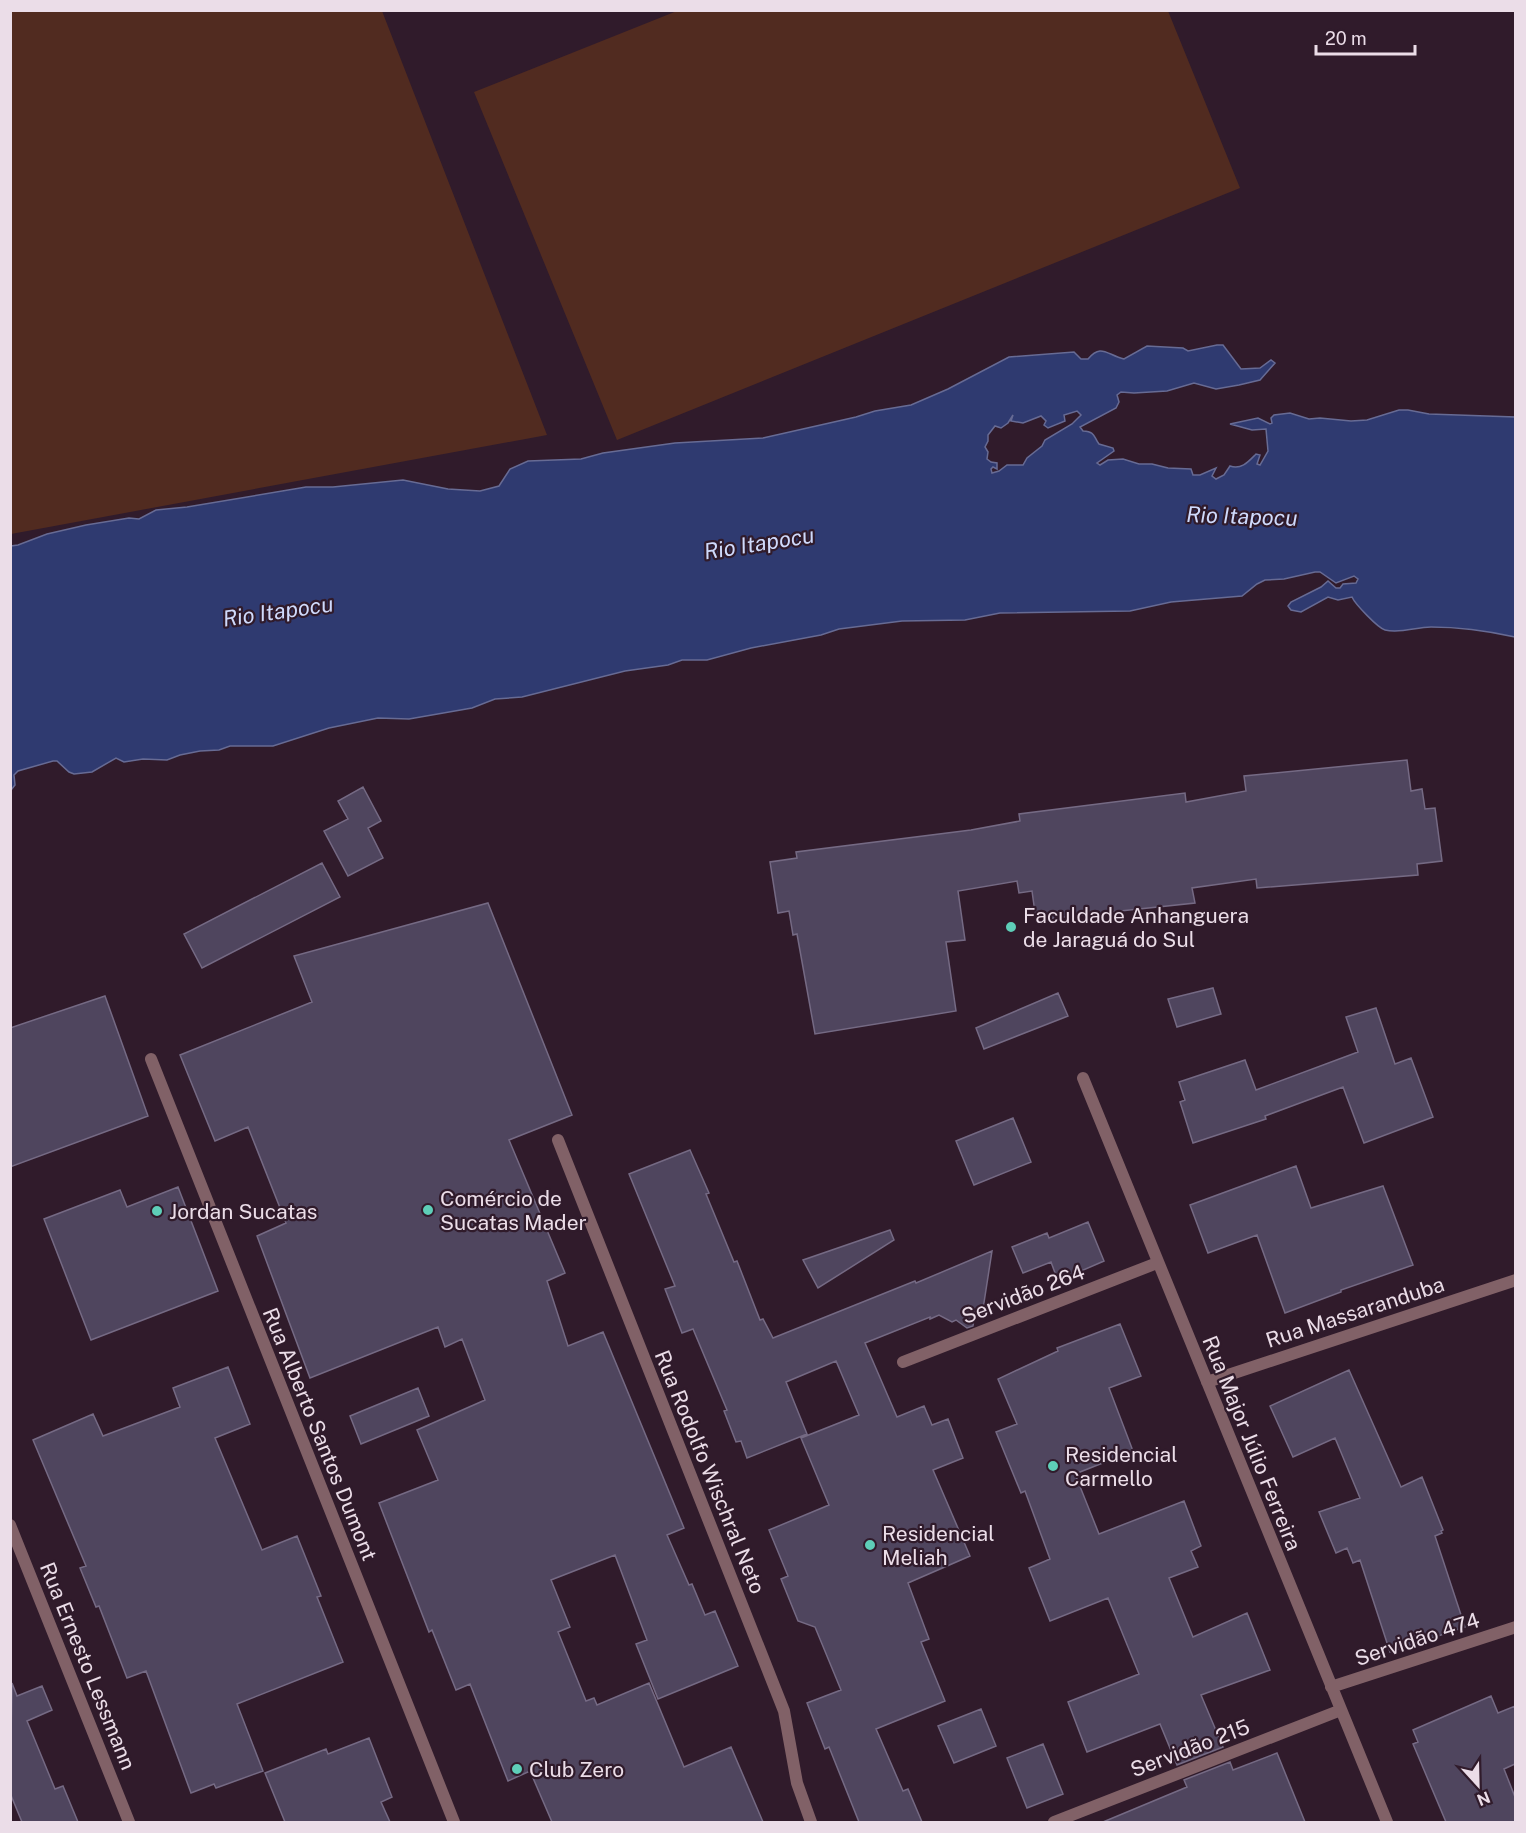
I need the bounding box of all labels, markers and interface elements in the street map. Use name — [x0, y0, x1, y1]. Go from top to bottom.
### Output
scale bar — [1316, 18, 1415, 56]
text: 20 m — [1325, 28, 1367, 49]
water label: Rio Itapocu — [1186, 501, 1298, 531]
water label: Rio Itapocu — [702, 521, 816, 565]
water label: Rio Itapocu — [221, 590, 335, 632]
place label: Faculdade Anhanguera de Jaraguá do Sul — [1023, 903, 1249, 952]
marker: Faculdade Anhanguera de Jaraguá do Sul — [1004, 920, 1018, 934]
place label: Comércio de Sucatas Mader — [440, 1186, 587, 1235]
place label: Jordan Sucatas — [169, 1199, 317, 1224]
marker: Comércio de Sucatas Mader — [421, 1203, 435, 1217]
marker: Jordan Sucatas — [150, 1204, 164, 1218]
street label: Servidão 264 — [958, 1259, 1088, 1329]
street label: Rua Massaranduba — [1263, 1271, 1447, 1353]
street label: Rua Alberto Santos Dumont — [258, 1304, 382, 1564]
street label: Rua Major Júlio Ferreira — [1197, 1332, 1307, 1554]
street label: Rua Rodolfo Wischral Neto — [650, 1347, 770, 1597]
place label: Residencial Carmello — [1065, 1442, 1178, 1491]
marker: Residencial Carmello — [1046, 1459, 1060, 1473]
place label: Residencial Meliah — [882, 1521, 995, 1570]
marker: Residencial Meliah — [863, 1538, 877, 1552]
street label: Rua Ernesto Lessmann — [35, 1559, 141, 1773]
street label: Servidão 474 — [1351, 1607, 1483, 1671]
street label: Servidão 215 — [1127, 1714, 1253, 1782]
north arrow — [1448, 1755, 1508, 1815]
place label: Club Zero — [529, 1757, 624, 1782]
marker: Club Zero — [510, 1762, 524, 1776]
text: N — [1474, 1787, 1493, 1810]

